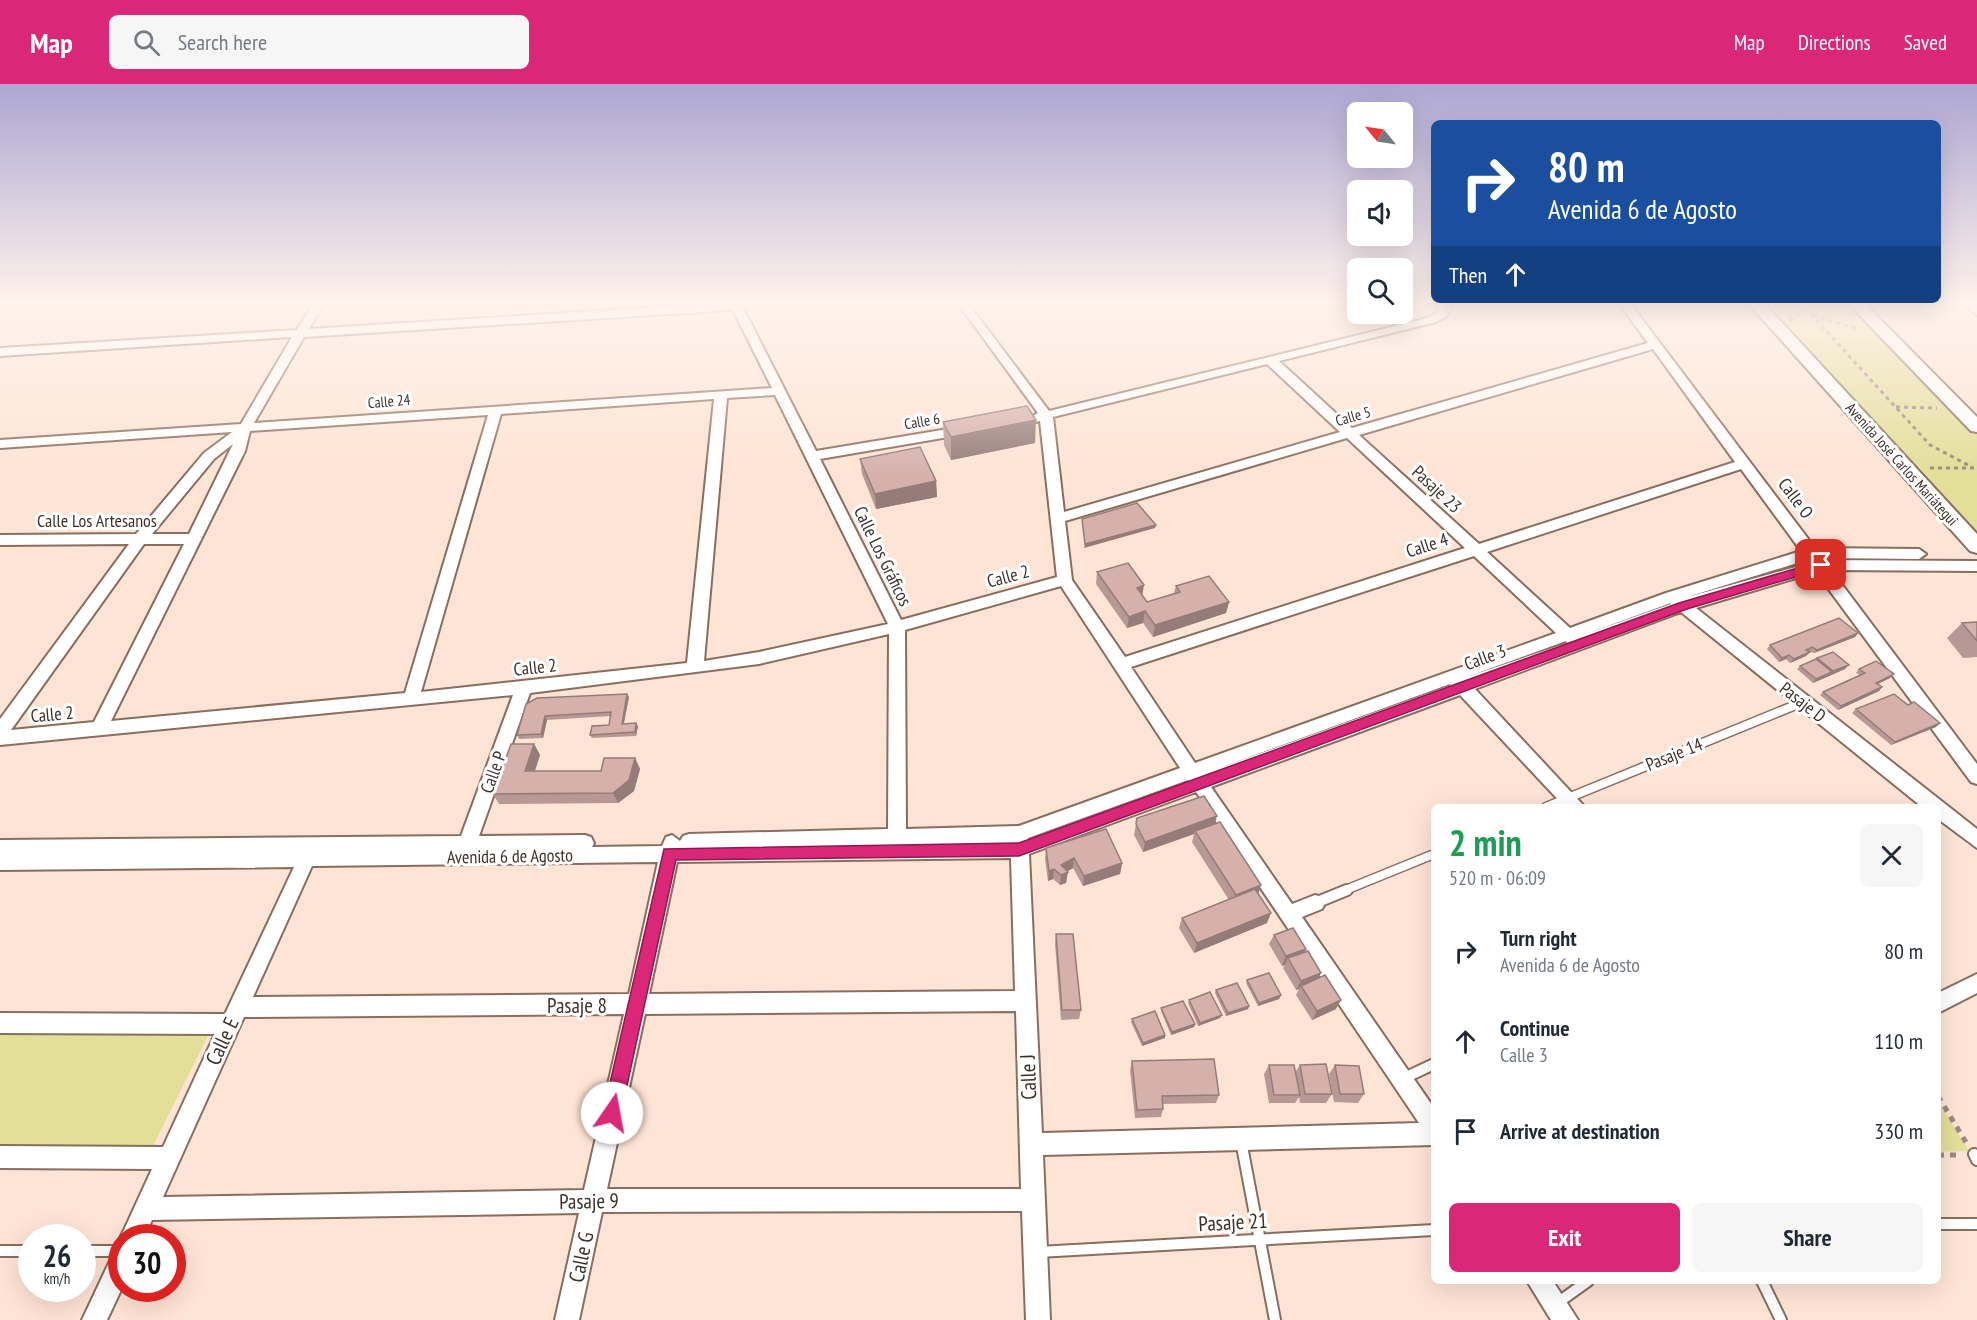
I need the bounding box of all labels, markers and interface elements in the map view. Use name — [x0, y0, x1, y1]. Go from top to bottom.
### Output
search box — [109, 15, 529, 69]
text: Map — [30, 24, 73, 61]
icon: search — [130, 26, 163, 59]
text: Search here — [178, 28, 267, 56]
text: Map — [1734, 29, 1765, 56]
text: Directions — [1798, 29, 1871, 56]
text: Saved — [1904, 29, 1947, 56]
north arrow — [1347, 102, 1413, 168]
map controls — [1347, 102, 1413, 324]
text: 80 m — [1548, 139, 1625, 194]
icon: right — [1449, 144, 1527, 222]
button: sound — [1347, 180, 1413, 246]
text: Avenida 6 de Agosto — [1548, 192, 1737, 226]
button: search — [1347, 258, 1413, 324]
icon: ahead — [1499, 258, 1532, 291]
text: Then — [1449, 261, 1487, 289]
street label: Calle 24 — [367, 390, 411, 412]
street label: Avenida José Carlos Mariátegui — [1842, 399, 1962, 529]
street label: Calle 5 — [1333, 402, 1373, 430]
street label: Calle 6 — [903, 408, 942, 433]
street label: Pasaje 23 — [1407, 460, 1467, 518]
street label: Calle O — [1773, 473, 1819, 523]
street label: Calle Los Gráficos — [849, 502, 917, 610]
street label: Calle Los Artesanos — [37, 509, 157, 532]
street label: Calle 4 — [1403, 527, 1451, 563]
pin — [1795, 539, 1846, 590]
icon: arrive — [1804, 548, 1837, 581]
street label: Calle 2 — [984, 559, 1032, 593]
street label: Calle 3 — [1461, 639, 1509, 675]
street label: Calle 2 — [512, 653, 558, 681]
street label: Pasaje D — [1775, 677, 1831, 727]
street label: Calle 2 — [30, 701, 74, 727]
street label: Pasaje 14 — [1642, 732, 1706, 776]
street label: Calle P — [475, 748, 511, 796]
text: 2 min — [1449, 819, 1522, 866]
button: close — [1860, 824, 1923, 887]
street label: Avenida 6 de Agosto — [447, 843, 573, 869]
text: 520 m · 06:09 — [1449, 865, 1546, 891]
text: Turn right — [1500, 924, 1577, 952]
icon: right — [1449, 935, 1482, 968]
text: 80 m — [1884, 937, 1923, 965]
text: Avenida 6 de Agosto — [1500, 952, 1640, 978]
street label: Pasaje 8 — [547, 992, 607, 1019]
street label: Calle E — [199, 1013, 245, 1069]
text: Continue — [1500, 1014, 1570, 1042]
icon: ahead — [1449, 1025, 1482, 1058]
text: 110 m — [1874, 1027, 1923, 1055]
text: Calle 3 — [1500, 1042, 1548, 1068]
street label: Calle J — [1014, 1054, 1042, 1100]
position arrow — [580, 1081, 644, 1145]
icon: arrive — [1449, 1115, 1482, 1148]
text: Arrive at destination — [1500, 1117, 1660, 1145]
text: 330 m — [1874, 1117, 1923, 1145]
street label: Pasaje 9 — [559, 1187, 619, 1215]
button: Exit — [1449, 1203, 1680, 1272]
button: Share — [1692, 1203, 1923, 1272]
street label: Pasaje 21 — [1198, 1207, 1268, 1237]
speed limit sign: 30 — [108, 1224, 186, 1302]
street label: Calle G — [562, 1229, 600, 1285]
text: 26 — [43, 1236, 71, 1275]
text: km/h — [44, 1269, 70, 1288]

